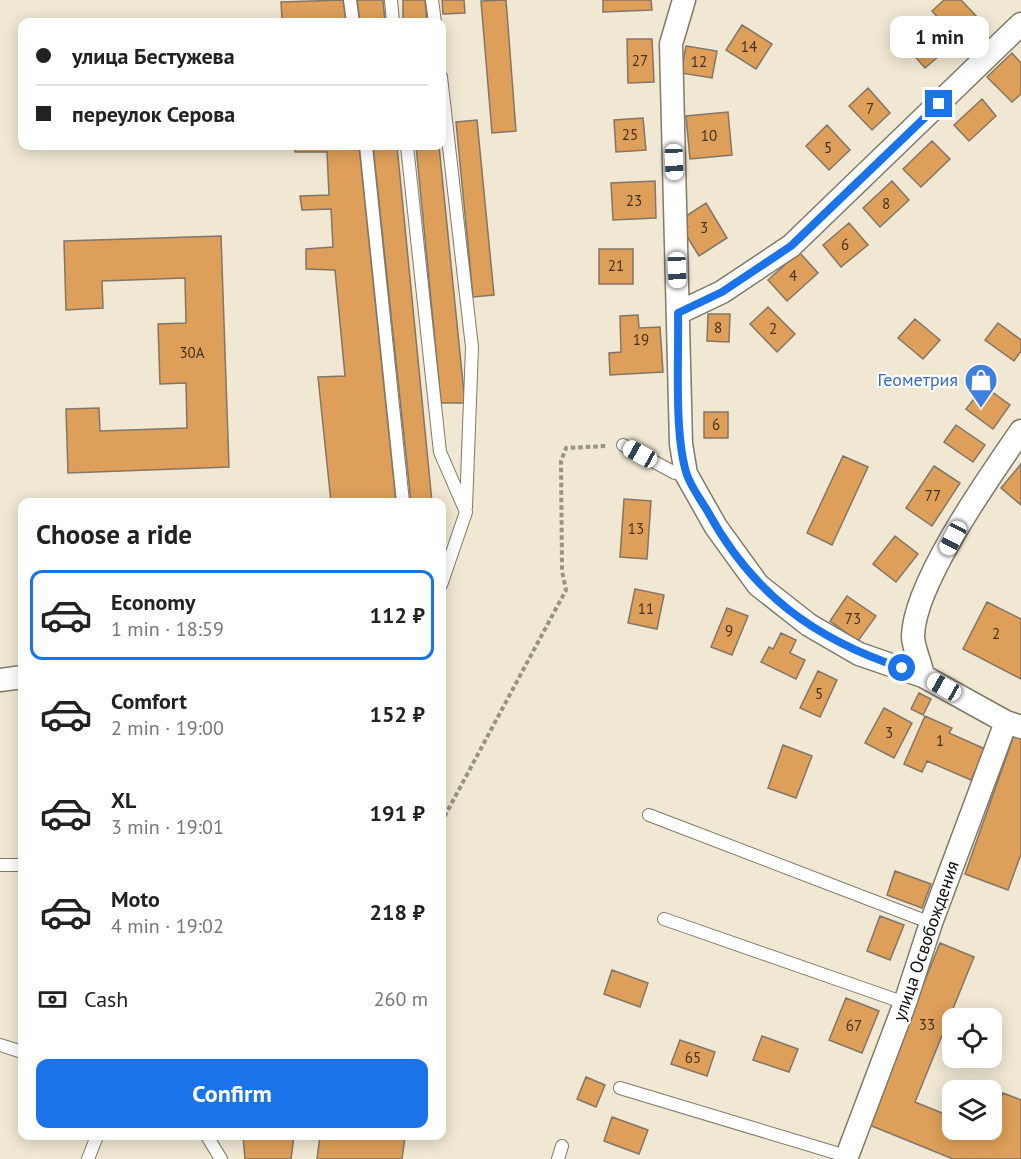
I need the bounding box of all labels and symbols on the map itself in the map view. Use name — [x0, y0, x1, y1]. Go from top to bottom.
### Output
callout: 1 min — [890, 17, 988, 59]
house number: 14 — [741, 37, 757, 56]
house number: 27 — [632, 51, 648, 70]
house number: 12 — [691, 52, 707, 71]
route end — [925, 90, 952, 117]
house number: 7 — [866, 99, 874, 118]
house number: 25 — [622, 125, 638, 144]
house number: 10 — [701, 126, 717, 145]
house number: 5 — [824, 138, 832, 157]
car — [664, 144, 684, 180]
house number: 23 — [626, 191, 642, 210]
house number: 8 — [882, 194, 890, 213]
house number: 3 — [700, 218, 708, 237]
house number: 6 — [841, 235, 849, 254]
car — [667, 252, 687, 288]
house number: 21 — [608, 256, 624, 275]
house number: 4 — [789, 266, 797, 285]
house number: 8 — [714, 318, 722, 337]
house number: 2 — [769, 319, 777, 338]
house number: 19 — [633, 330, 649, 349]
house number: 30А — [179, 343, 205, 362]
shop icon: Геометрия — [963, 362, 999, 409]
place label: Геометрия — [877, 368, 958, 391]
house number: 6 — [712, 415, 720, 434]
car — [620, 437, 660, 471]
house number: 77 — [925, 486, 941, 505]
car — [937, 518, 969, 558]
house number: 13 — [628, 519, 644, 538]
house number: 11 — [638, 599, 654, 618]
house number: 73 — [845, 609, 861, 628]
house number: 9 — [725, 621, 733, 640]
house number: 2 — [992, 624, 1000, 643]
route start — [888, 654, 915, 681]
car — [924, 670, 964, 704]
house number: 5 — [815, 684, 823, 703]
house number: 3 — [885, 723, 893, 742]
house number: 1 — [936, 731, 944, 750]
street label: улица Освобождения — [887, 858, 964, 1024]
house number: 33 — [919, 1015, 935, 1034]
house number: 67 — [846, 1016, 862, 1035]
house number: 65 — [685, 1048, 701, 1067]

